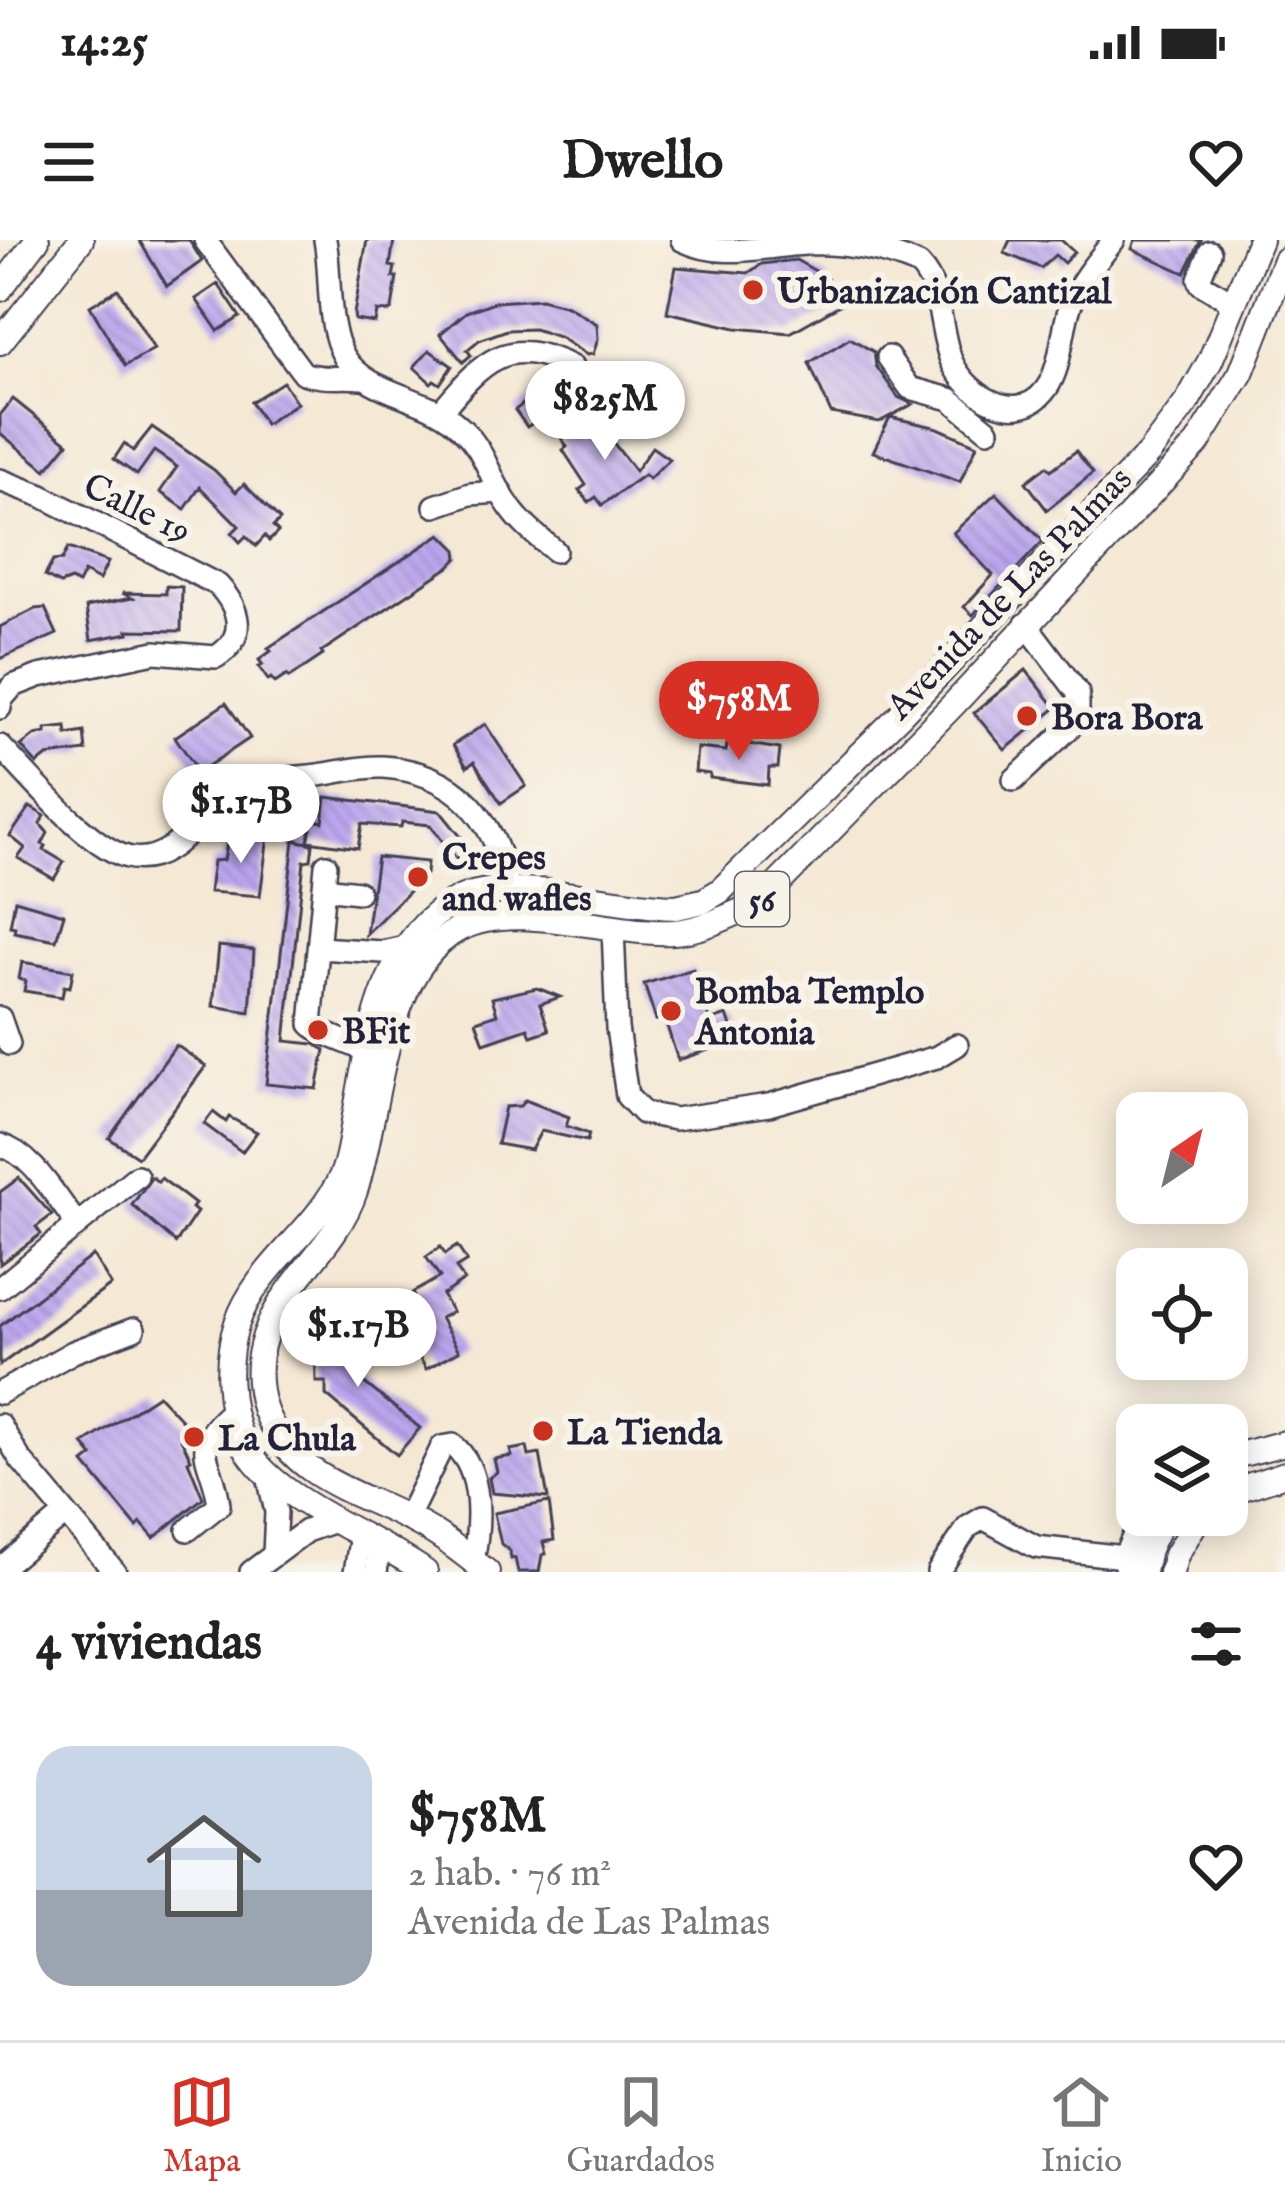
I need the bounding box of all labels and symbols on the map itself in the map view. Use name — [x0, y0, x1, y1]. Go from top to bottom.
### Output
place label: Urbanización Cantizal — [777, 270, 1112, 316]
marker: Urbanización Cantizal — [740, 277, 766, 303]
pin: $825M — [521, 361, 689, 463]
street label: Avenida de Las Palmas — [877, 458, 1143, 731]
street label: Calle 19 — [75, 464, 198, 555]
pin: $758M — [655, 661, 823, 763]
place label: Bora Bora — [1051, 696, 1204, 742]
marker: Bora Bora — [1014, 703, 1040, 729]
pin: $1.17B — [143, 764, 339, 866]
place label: Crepes and wafles — [442, 836, 592, 923]
marker: Crepes and wafles — [405, 864, 431, 890]
road number: 56 — [735, 872, 789, 926]
place label: Bomba Templo Antonia — [693, 970, 924, 1057]
marker: Bomba Templo Antonia — [658, 998, 684, 1024]
place label: BFit — [342, 1010, 411, 1056]
marker: BFit — [305, 1017, 331, 1043]
north arrow — [1116, 1092, 1248, 1224]
pin: $1.17B — [260, 1288, 456, 1390]
place label: La Tienda — [567, 1411, 724, 1457]
place label: La Chula — [218, 1417, 357, 1463]
marker: La Tienda — [530, 1418, 556, 1444]
marker: La Chula — [181, 1424, 207, 1450]

